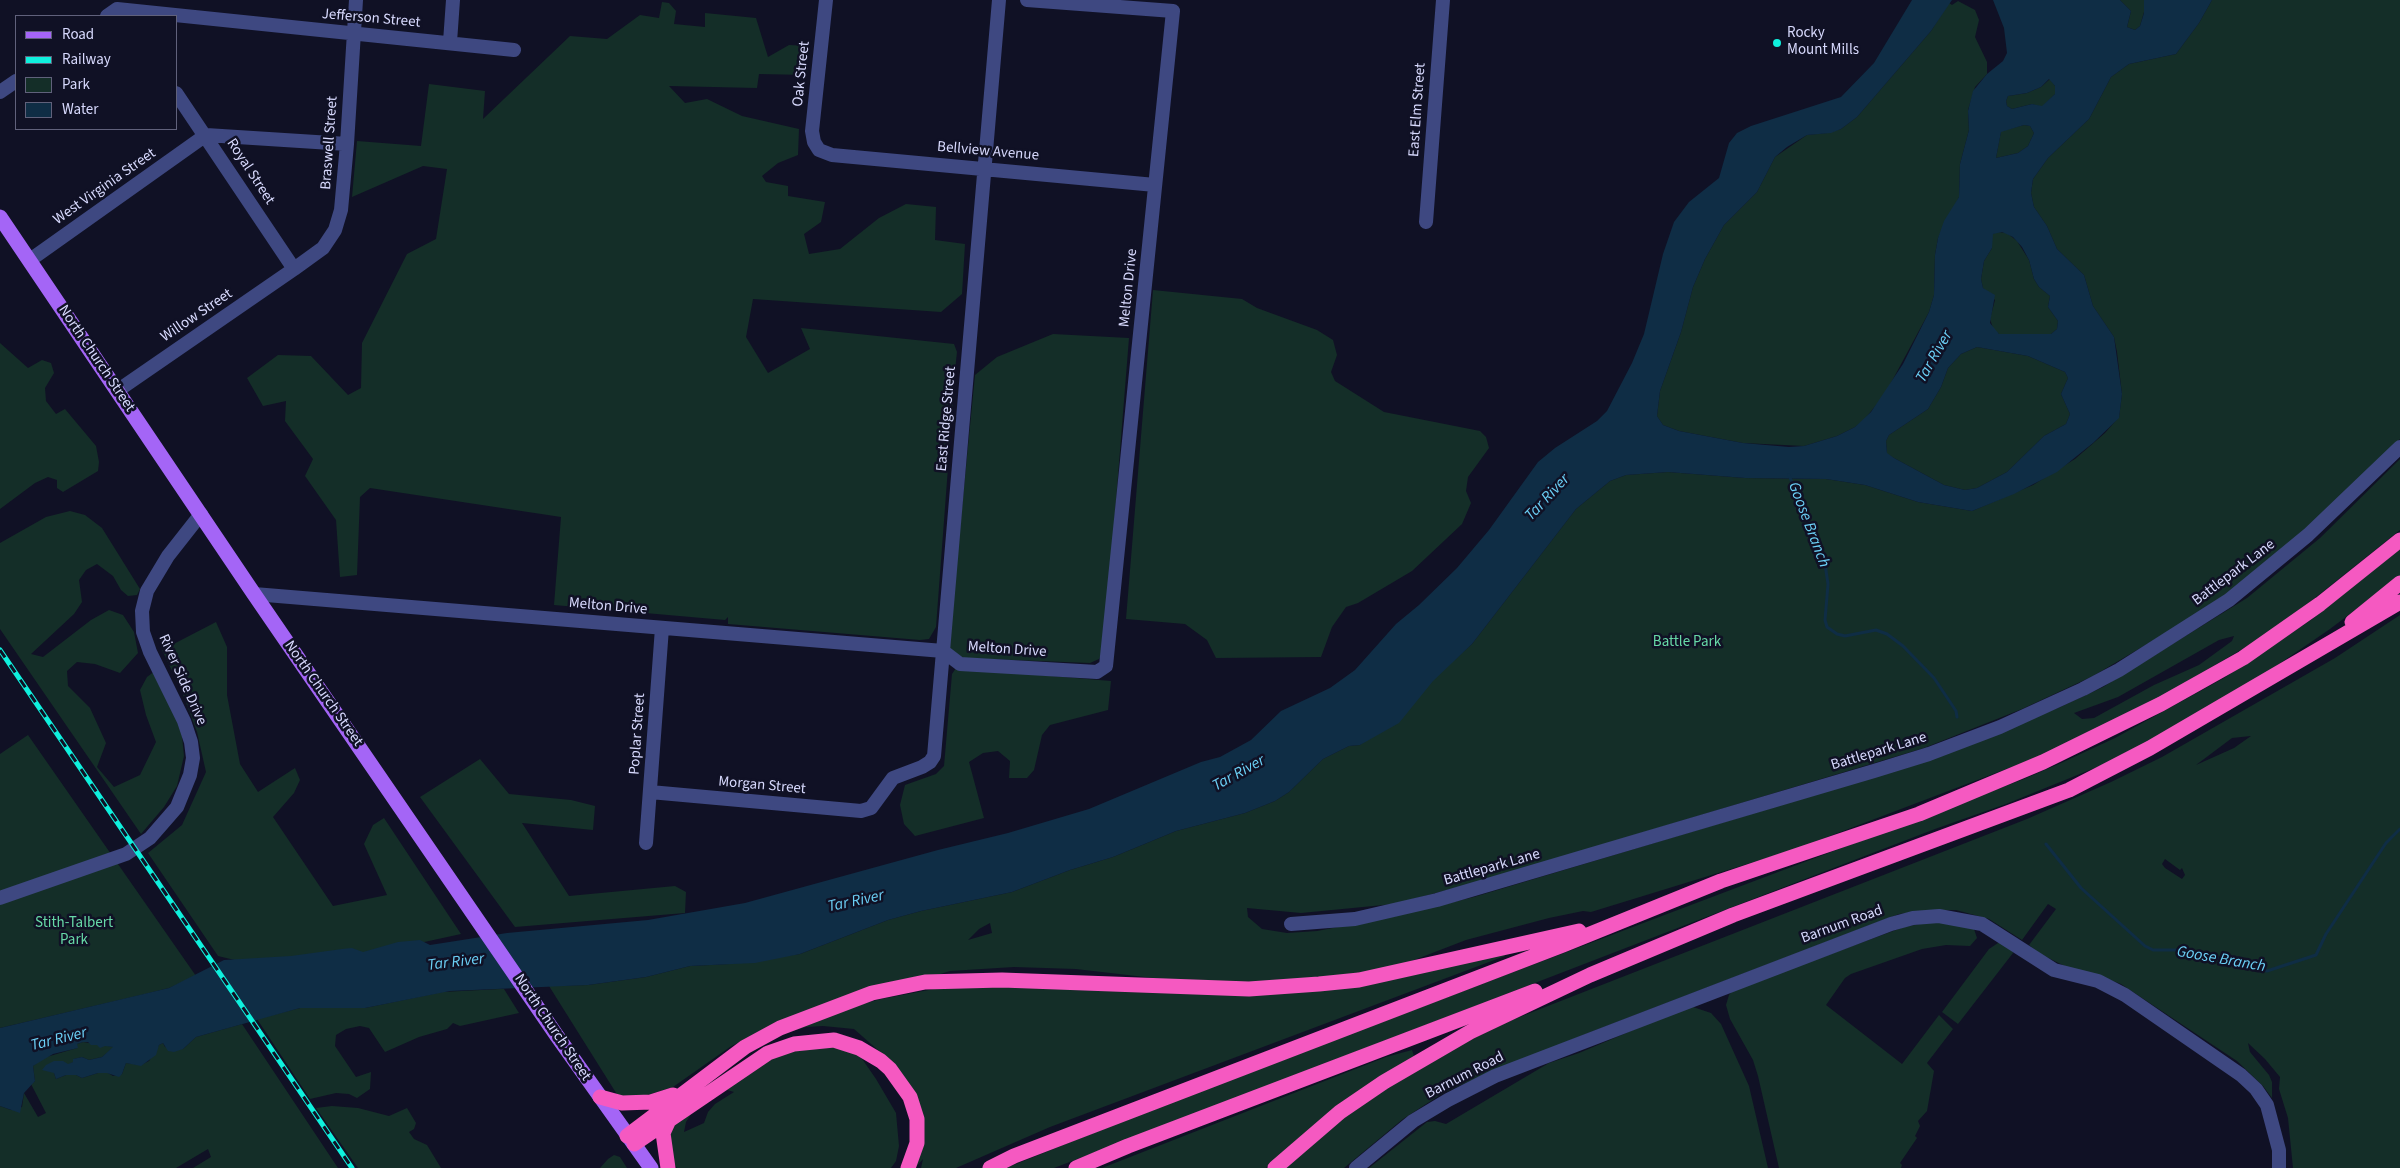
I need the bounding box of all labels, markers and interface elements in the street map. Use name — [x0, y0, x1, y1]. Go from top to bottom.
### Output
street label: Jefferson Street — [321, 6, 421, 32]
legend — [15, 15, 178, 130]
text: Road — [62, 24, 94, 45]
place label: Rocky Mount Mills — [1787, 25, 1859, 60]
marker: Rocky Mount Mills — [1771, 37, 1783, 49]
street label: Oak Street — [790, 40, 814, 108]
text: Railway — [62, 49, 111, 70]
street label: East Elm Street — [1406, 62, 1430, 158]
text: Park — [62, 74, 90, 95]
street label: Braswell Street — [318, 96, 342, 190]
text: Water — [62, 99, 98, 120]
street label: Royal Street — [222, 136, 278, 208]
street label: Bellview Avenue — [936, 139, 1040, 165]
street label: West Virginia Street — [50, 145, 160, 229]
street label: Melton Drive — [1116, 248, 1142, 328]
street label: Willow Street — [158, 285, 236, 347]
street label: North Church Street — [54, 302, 138, 416]
water label: Tar River — [1912, 327, 1958, 387]
street label: East Ridge Street — [933, 366, 961, 472]
water label: Tar River — [1521, 471, 1575, 525]
water label: Goose Branch — [1783, 480, 1833, 570]
street label: Battlepark Lane — [2189, 536, 2279, 610]
street label: Melton Drive — [568, 595, 648, 619]
street label: River Side Drive — [154, 632, 210, 728]
park label: Battle Park — [1653, 634, 1721, 652]
street label: North Church Street — [280, 638, 366, 750]
street label: Melton Drive — [967, 638, 1047, 662]
street label: Poplar Street — [626, 693, 650, 775]
street label: Battlepark Lane — [1829, 729, 1929, 775]
water label: Tar River — [1209, 752, 1269, 796]
street label: Morgan Street — [718, 773, 806, 799]
street label: Battlepark Lane — [1442, 846, 1542, 890]
water label: Tar River — [826, 887, 886, 917]
street label: Barnum Road — [1799, 902, 1885, 948]
park label: Stith-Talbert Park — [35, 915, 113, 950]
water label: Goose Branch — [2175, 943, 2267, 977]
water label: Tar River — [426, 950, 486, 976]
street label: North Church Street — [510, 971, 594, 1085]
water label: Tar River — [29, 1024, 89, 1056]
street label: Barnum Road — [1423, 1049, 1507, 1103]

